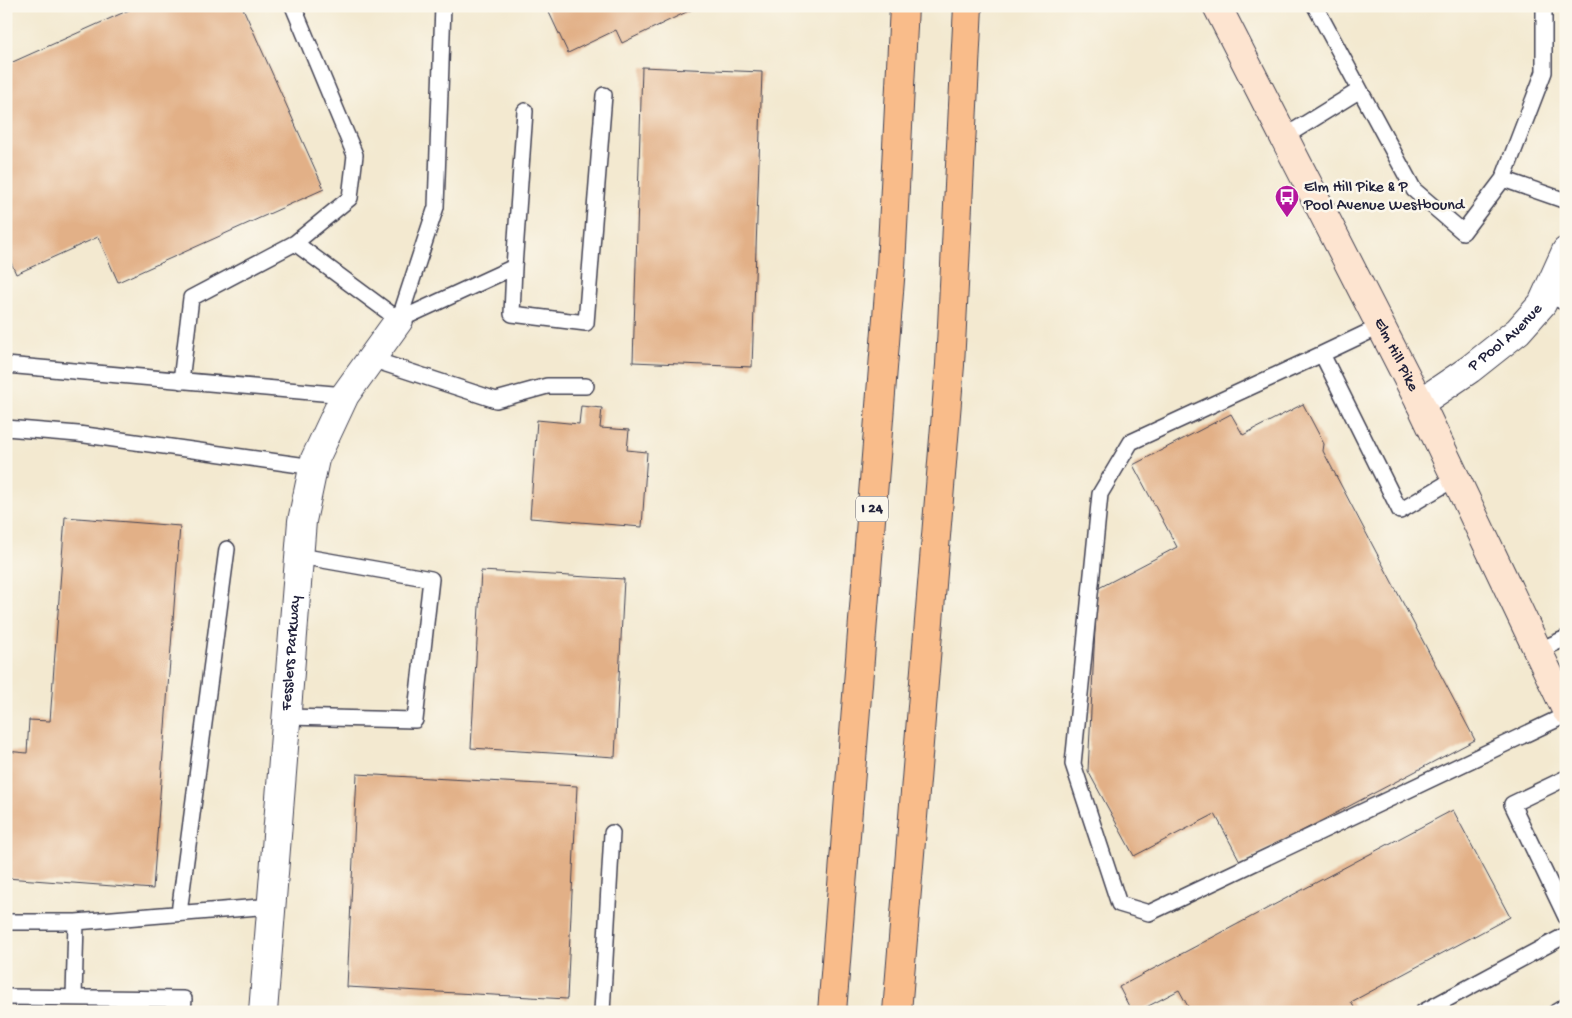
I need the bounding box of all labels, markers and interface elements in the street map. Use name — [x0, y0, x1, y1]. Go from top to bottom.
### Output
place label: Elm Hill Pike & P Pool Avenue Westbound — [1303, 179, 1466, 216]
bus stop icon: Elm Hill Pike & P Pool Avenue Westbound — [1274, 184, 1300, 218]
street label: P Pool Avenue — [1464, 299, 1548, 377]
street label: Elm Hill Pike — [1369, 315, 1422, 396]
road number: I 24 — [856, 496, 888, 522]
street label: Fesslers Parkway — [277, 595, 306, 712]

